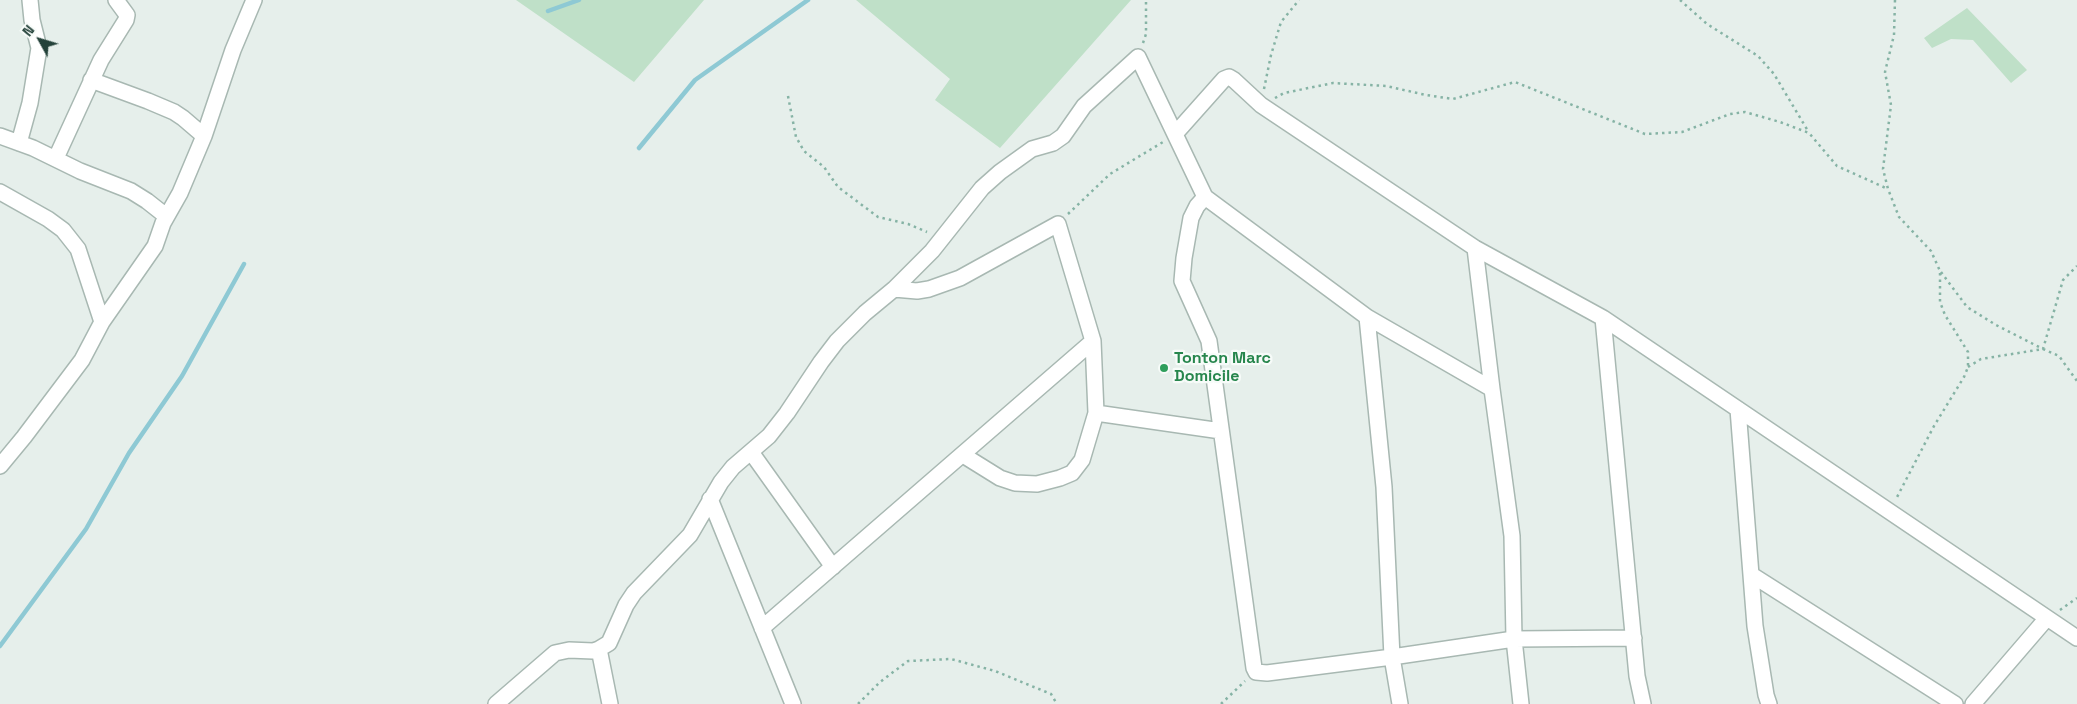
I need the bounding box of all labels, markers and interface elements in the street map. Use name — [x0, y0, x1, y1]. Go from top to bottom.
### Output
north arrow — [15, 15, 65, 65]
text: N — [18, 21, 38, 40]
place label: Tonton Marc Domicile — [1174, 349, 1271, 387]
marker: Tonton Marc Domicile — [1158, 362, 1170, 374]

